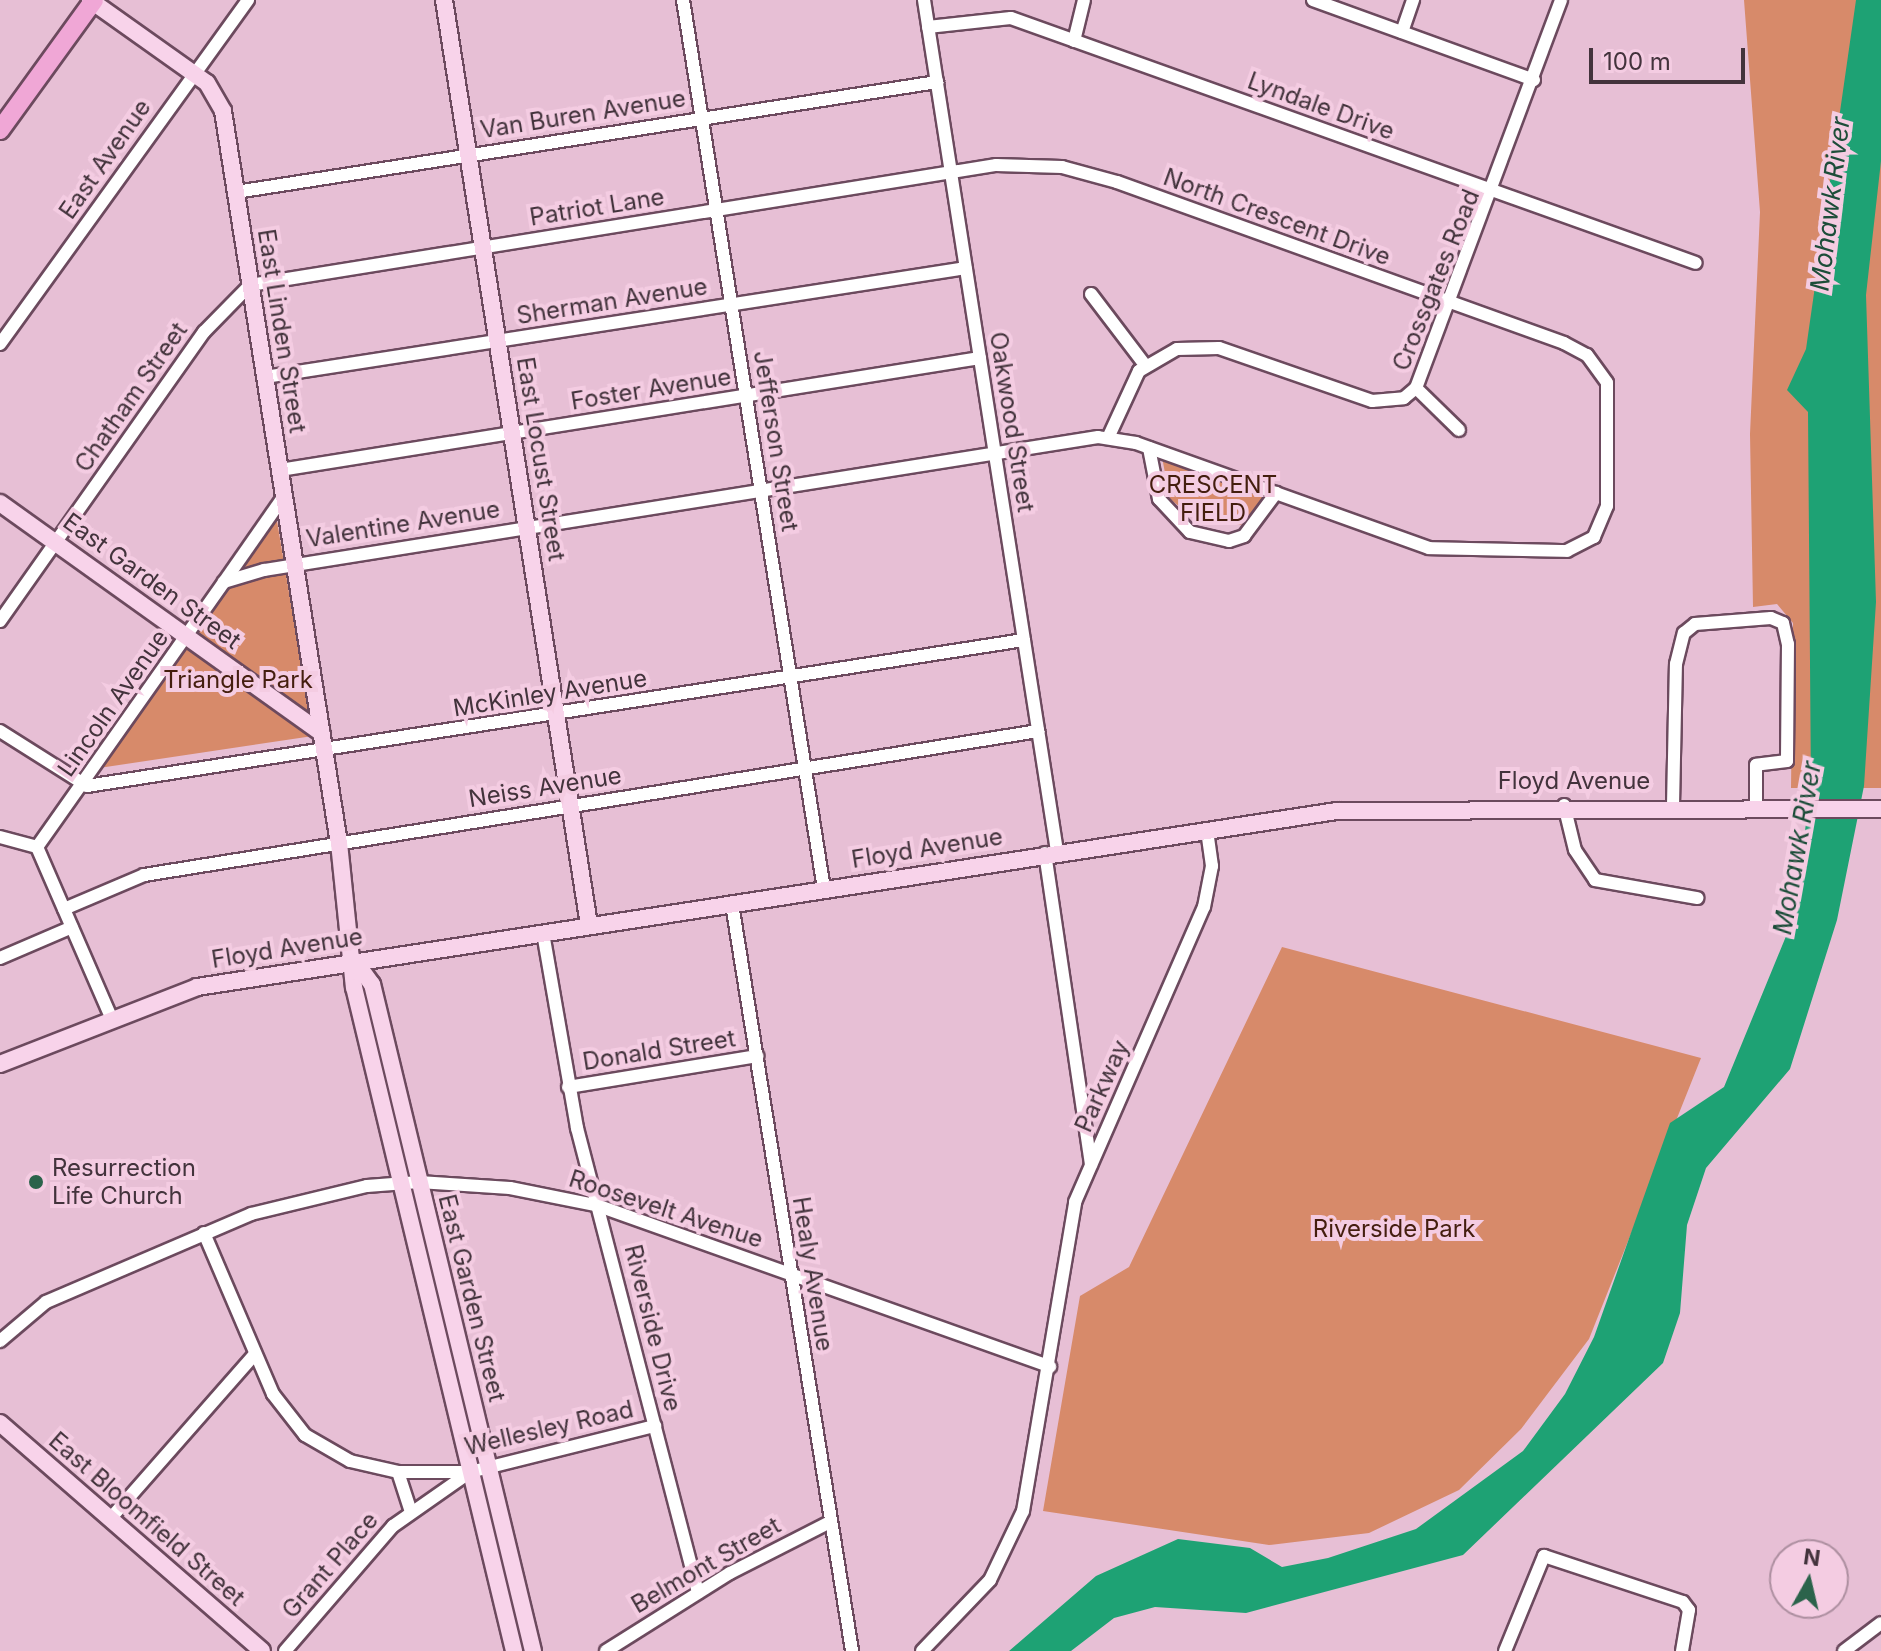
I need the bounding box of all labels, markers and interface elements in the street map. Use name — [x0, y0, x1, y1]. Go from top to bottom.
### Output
scale bar — [1593, 32, 1749, 82]
text: 100 m — [1603, 47, 1671, 76]
street label: Lyndale Drive — [1244, 66, 1398, 146]
street label: Van Buren Avenue — [478, 84, 688, 144]
street label: East Avenue — [53, 94, 157, 224]
water label: Mohawk River — [1804, 115, 1856, 293]
street label: North Crescent Drive — [1160, 163, 1394, 271]
street label: Patriot Lane — [528, 182, 666, 232]
street label: Crossgates Road — [1386, 185, 1486, 375]
street label: East Linden Street — [252, 227, 312, 435]
street label: Sherman Avenue — [515, 272, 709, 330]
street label: Chatham Street — [69, 317, 193, 477]
street label: Oakwood Street — [984, 330, 1040, 514]
street label: Jefferson Street — [747, 349, 805, 533]
street label: East Locust Street — [511, 355, 571, 563]
street label: Foster Avenue — [569, 362, 733, 416]
park label: CRESCENT FIELD — [1149, 471, 1277, 527]
street label: Valentine Avenue — [304, 494, 502, 554]
street label: East Garden Street — [58, 507, 246, 655]
street label: Lincoln Avenue — [52, 624, 174, 782]
street label: McKinley Avenue — [451, 663, 649, 723]
park label: Triangle Park — [163, 666, 313, 694]
water label: Mohawk River — [1766, 759, 1828, 937]
street label: Neiss Avenue — [467, 761, 623, 813]
street label: Floyd Avenue — [1498, 767, 1650, 795]
street label: Floyd Avenue — [849, 822, 1005, 874]
street label: Floyd Avenue — [209, 922, 365, 974]
street label: Donald Street — [581, 1024, 737, 1076]
street label: Parkway — [1069, 1036, 1135, 1136]
place label: Resurrection Life Church — [52, 1154, 196, 1210]
street label: Roosevelt Avenue — [565, 1164, 767, 1254]
marker: Resurrection Life Church — [27, 1173, 45, 1191]
street label: East Garden Street — [432, 1191, 512, 1405]
street label: Healy Avenue — [787, 1195, 839, 1353]
park label: Riverside Park — [1313, 1215, 1475, 1243]
street label: Riverside Drive — [618, 1242, 688, 1414]
street label: Wellesley Road — [462, 1395, 636, 1461]
street label: East Bloomfield Street — [43, 1426, 251, 1612]
street label: Grant Place — [276, 1506, 384, 1624]
street label: Belmont Street — [626, 1511, 786, 1619]
north arrow — [1769, 1539, 1849, 1619]
text: N — [1802, 1543, 1822, 1571]

